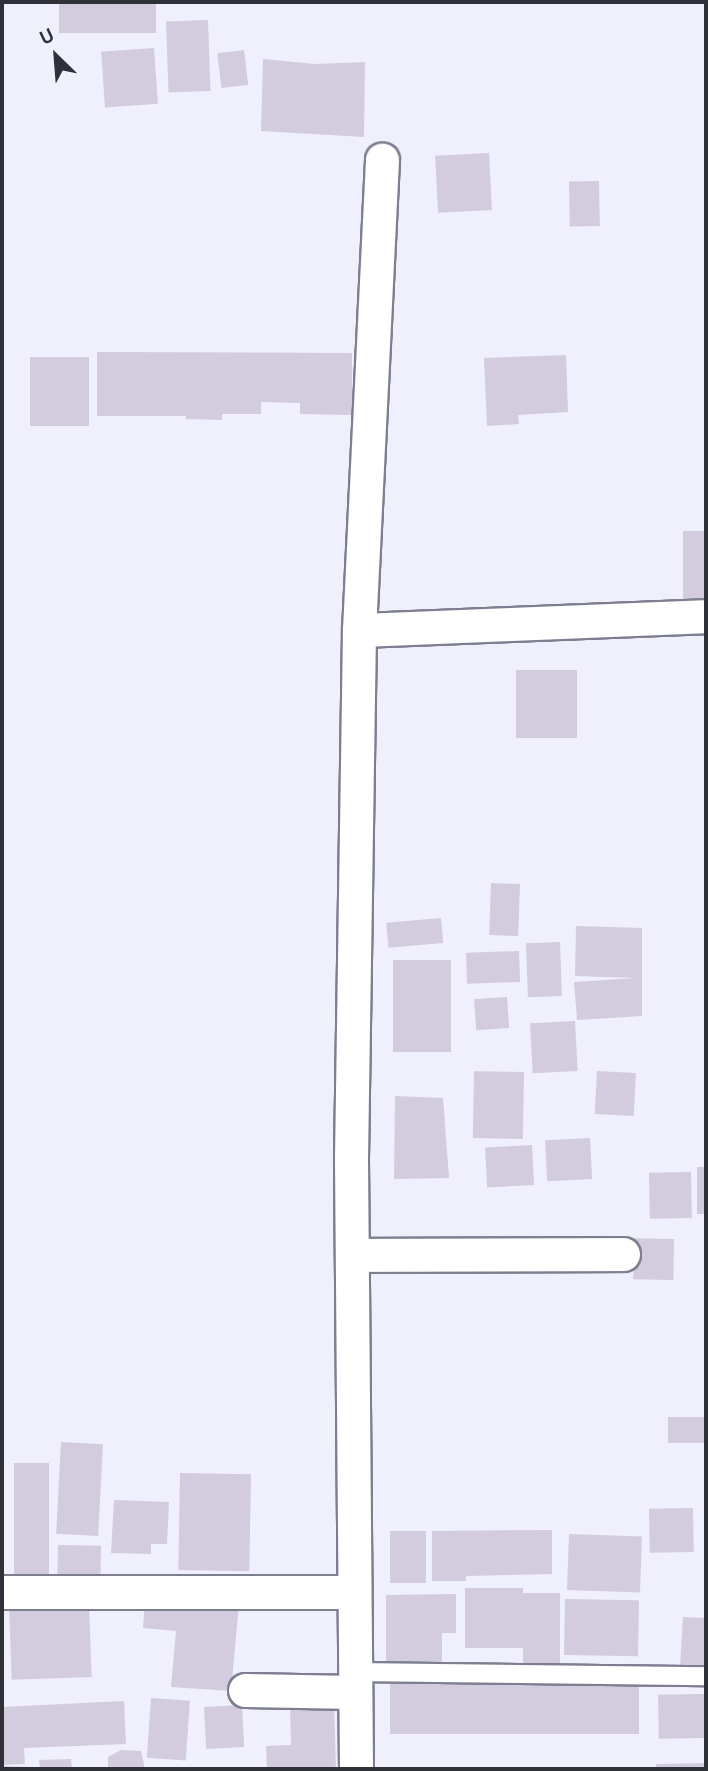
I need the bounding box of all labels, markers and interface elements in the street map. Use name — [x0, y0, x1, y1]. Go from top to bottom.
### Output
north arrow — [21, 21, 91, 91]
text: U — [36, 22, 58, 51]

